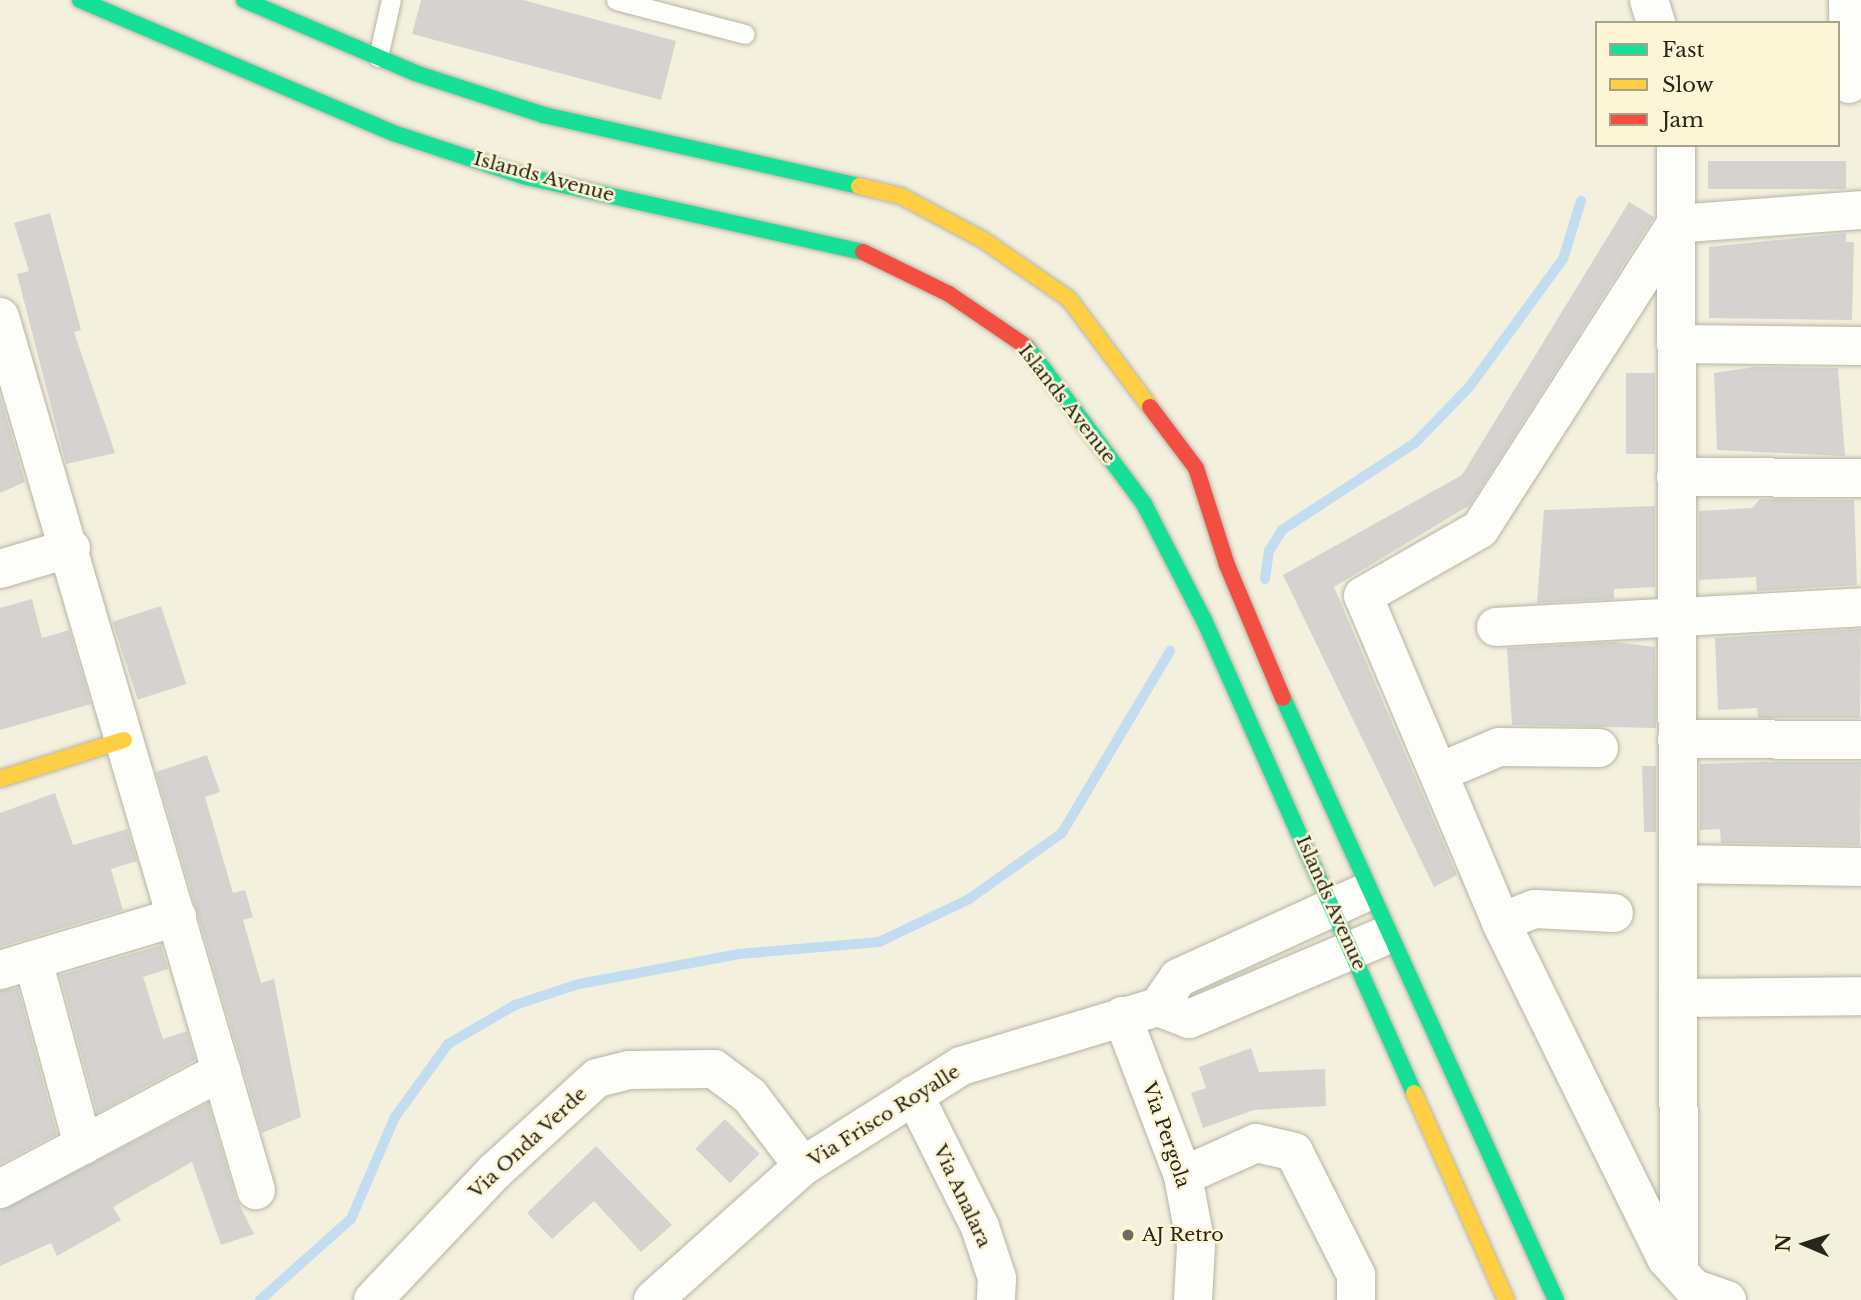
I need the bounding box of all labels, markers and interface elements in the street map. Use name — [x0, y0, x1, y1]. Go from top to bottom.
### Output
legend — [1595, 21, 1840, 147]
text: Fast — [1662, 37, 1704, 63]
text: Slow — [1662, 72, 1714, 98]
text: Jam — [1662, 107, 1704, 133]
street label: Islands Avenue — [471, 147, 617, 207]
street label: Islands Avenue — [1013, 340, 1121, 468]
street label: Islands Avenue — [1291, 832, 1371, 974]
street label: Via Frisco Royalle — [804, 1060, 964, 1172]
street label: Via Pergola — [1137, 1079, 1195, 1191]
street label: Via Onda Verde — [464, 1082, 592, 1204]
street label: Via Analara — [928, 1141, 996, 1251]
north arrow — [1770, 1209, 1840, 1279]
place label: AJ Retro — [1142, 1224, 1224, 1246]
marker: AJ Retro — [1120, 1227, 1136, 1243]
text: N — [1772, 1233, 1795, 1252]

